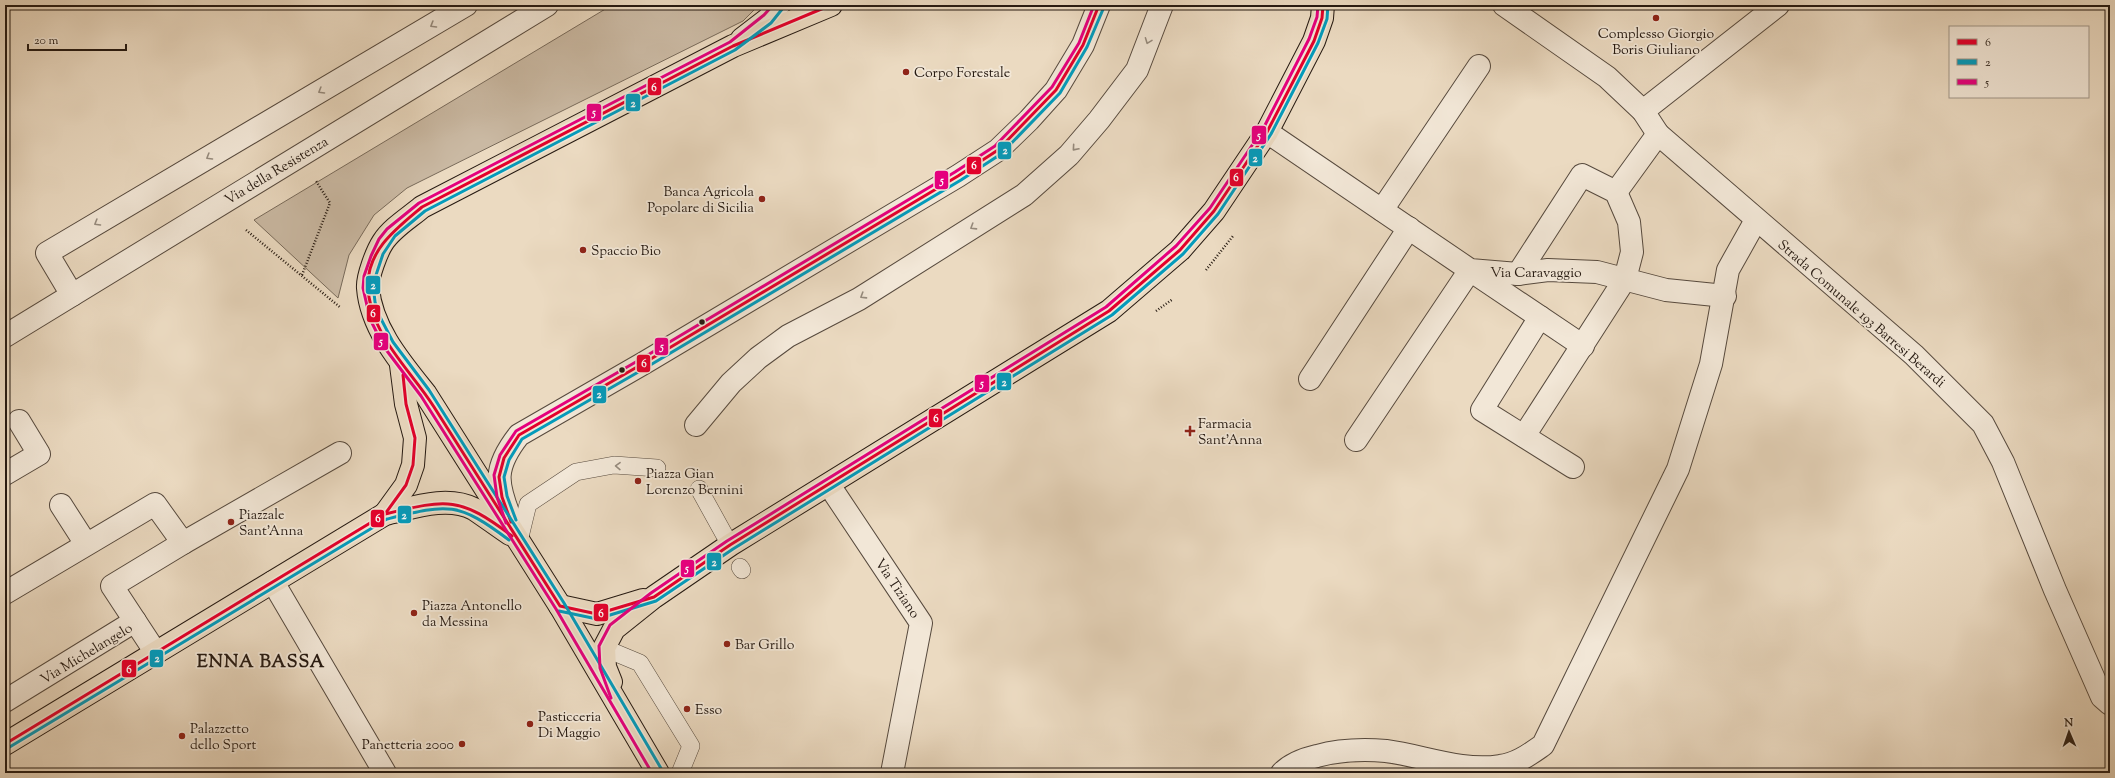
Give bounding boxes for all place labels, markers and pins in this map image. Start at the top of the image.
marker: Complesso Giorgio Boris Giuliano [1651,13,1661,23]
place label: Complesso Giorgio Boris Giuliano [1598,25,1714,61]
place label: Corpo Forestale [914,64,1010,84]
marker: Corpo Forestale [901,67,911,77]
place label: Banca Agricola Popolare di Sicilia [647,183,755,219]
marker: Banca Agricola Popolare di Sicilia [757,194,767,204]
place label: Spaccio Bio [591,242,661,262]
marker: Spaccio Bio [578,245,588,255]
unlabelled marker [697,317,707,327]
unlabelled marker [617,365,627,375]
place label: Farmacia Sant'Anna [1198,415,1263,451]
marker: Farmacia Sant'Anna [1185,426,1195,436]
place label: Piazza Gian Lorenzo Bernini [646,465,743,501]
marker: Piazza Gian Lorenzo Bernini [633,476,643,486]
place label: Piazzale Sant'Anna [239,506,304,542]
marker: Piazzale Sant'Anna [226,517,236,527]
place label: Piazza Antonello da Messina [422,597,522,633]
marker: Piazza Antonello da Messina [409,608,419,618]
place label: Bar Grillo [735,636,795,656]
marker: Bar Grillo [722,639,732,649]
place label: Esso [695,701,722,721]
marker: Esso [682,704,692,714]
place label: Pasticceria Di Maggio [538,708,602,744]
marker: Pasticceria Di Maggio [525,719,535,729]
place label: Palazzetto dello Sport [190,720,257,756]
marker: Palazzetto dello Sport [177,731,187,741]
place label: Panetteria 2000 [362,736,454,756]
marker: Panetteria 2000 [457,739,467,749]

